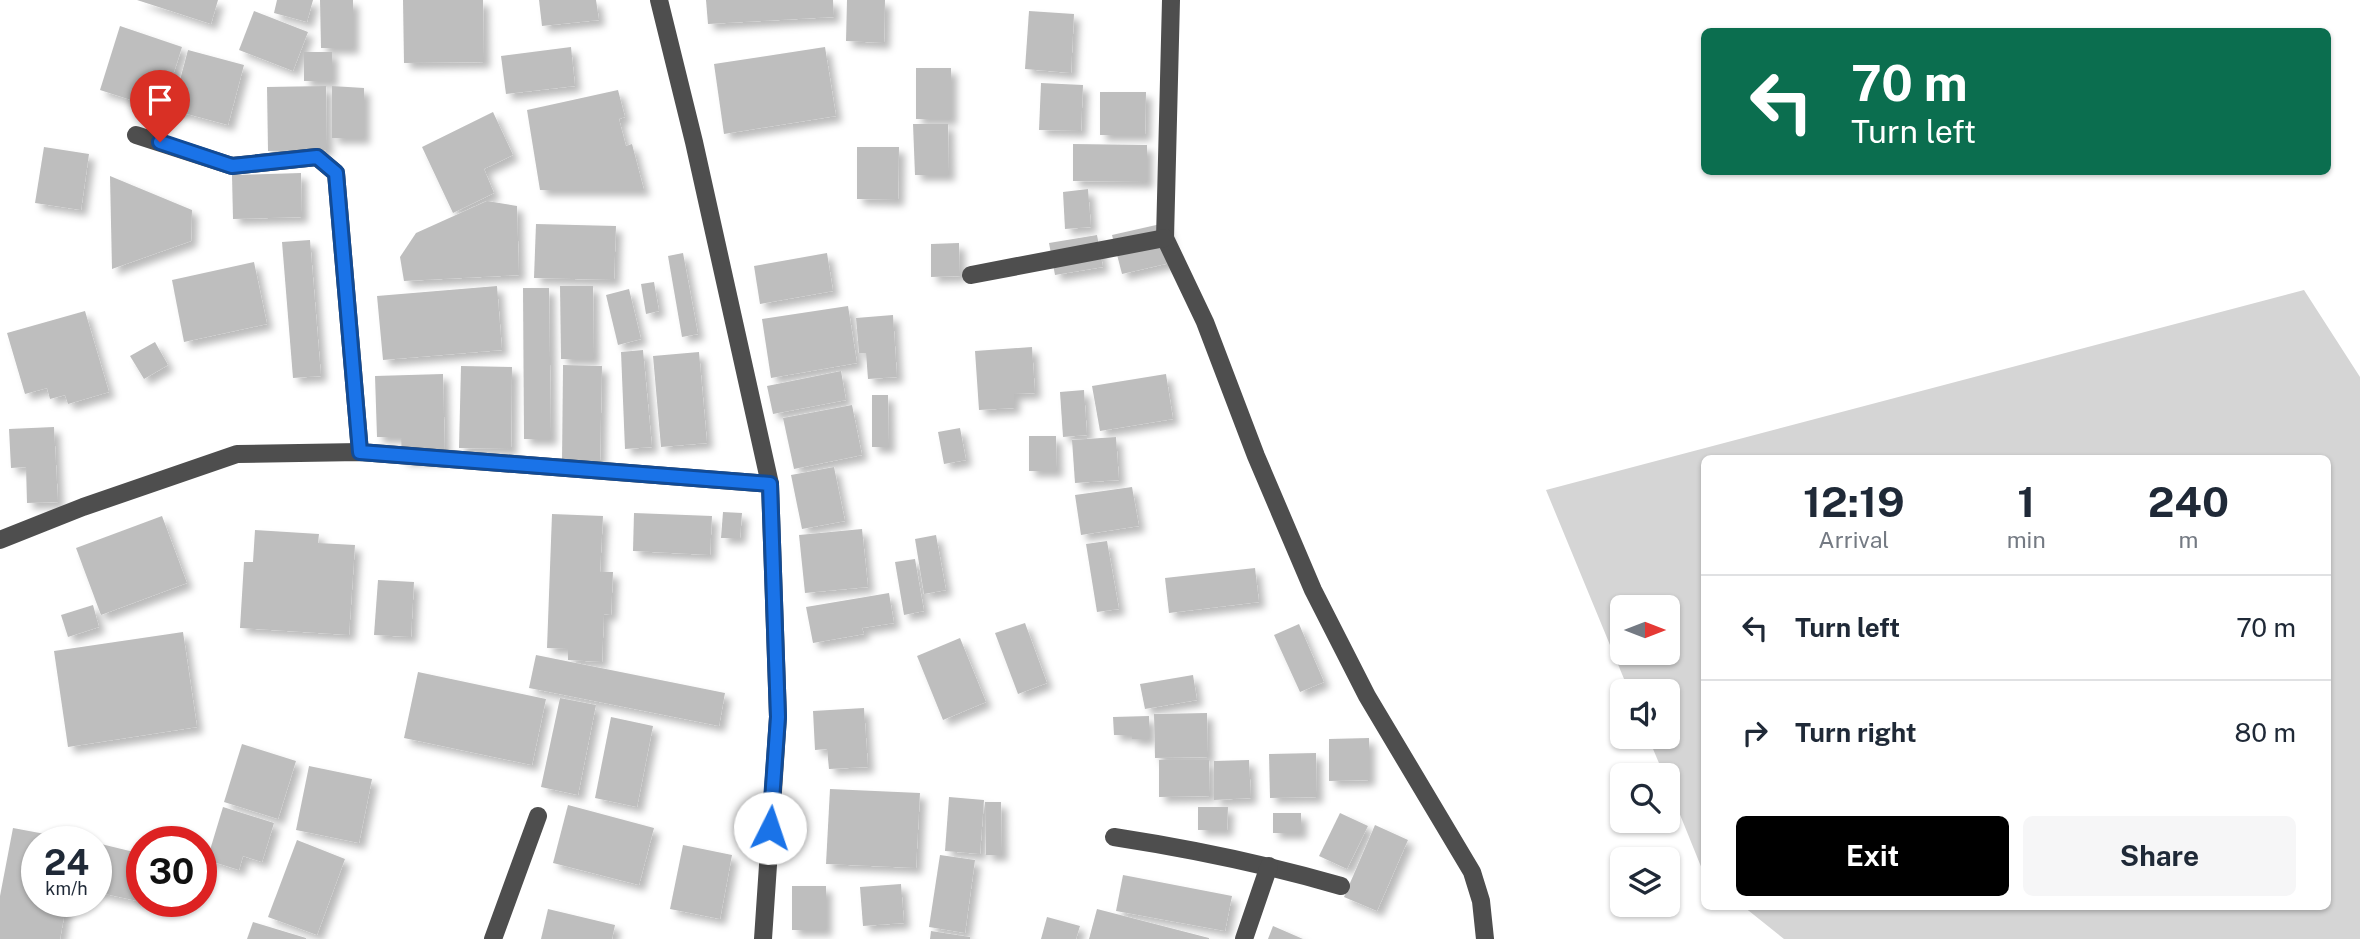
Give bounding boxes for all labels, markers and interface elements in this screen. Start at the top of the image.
text: 70 m [1851,54,1968,112]
icon: left [1736,56,1827,147]
pin [130,70,190,142]
icon: arrive [141,81,179,119]
text: Turn left [1851,113,1976,150]
text: 12:19 [1803,477,1905,526]
text: 1 [2017,477,2035,526]
text: 240 [2148,477,2229,526]
text: Arrival [1818,526,1889,553]
text: min [2007,526,2046,553]
text: m [2178,526,2198,553]
north arrow [1610,595,1680,665]
map controls [1610,595,1680,917]
icon: left [1736,609,1774,647]
text: Turn left [1795,612,1900,643]
text: 70 m [2236,612,2296,643]
button: sound [1610,679,1680,749]
icon: right [1736,714,1774,752]
text: Turn right [1795,717,1917,748]
text: 80 m [2235,717,2296,748]
button: search [1610,763,1680,833]
position arrow [733,791,807,865]
button: Exit [1736,816,2009,896]
button: Share [2023,816,2296,896]
speed limit sign: 30 [126,826,217,917]
text: 24 [44,842,89,883]
button: layers [1610,847,1680,917]
text: km/h [45,878,88,899]

